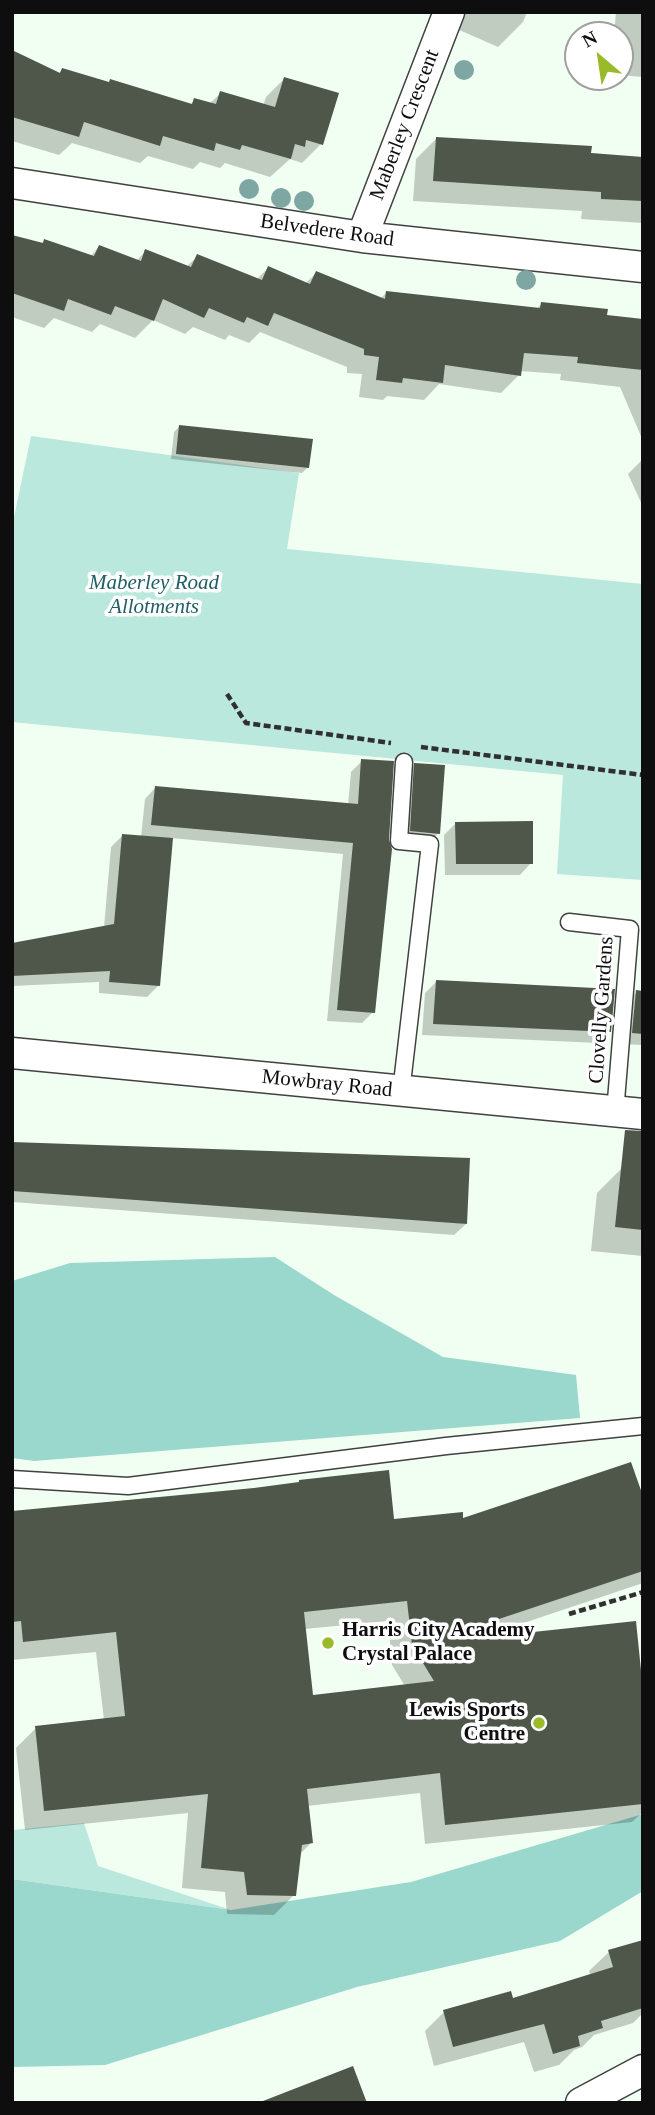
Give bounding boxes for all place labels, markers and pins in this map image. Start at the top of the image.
place label: Harris City Academy Crystal Palace [342,1618,534,1668]
marker: Harris City Academy Crystal Palace [320,1635,336,1651]
place label: Lewis Sports Centre [409,1698,525,1748]
marker: Lewis Sports Centre [531,1715,547,1731]

